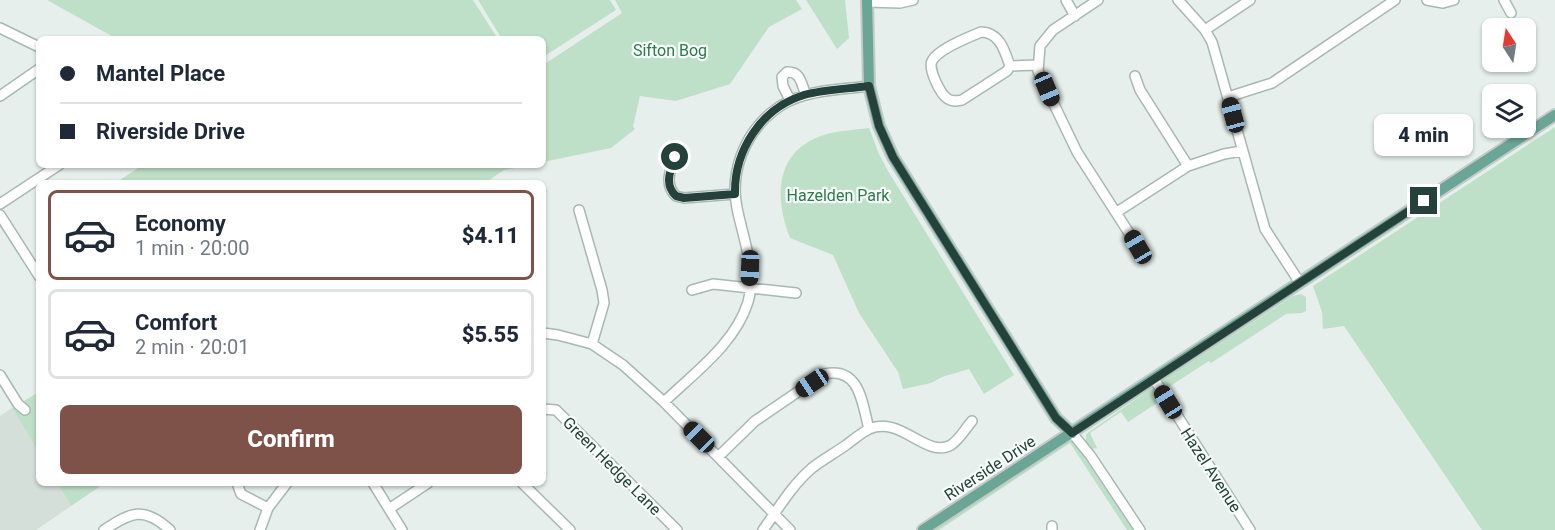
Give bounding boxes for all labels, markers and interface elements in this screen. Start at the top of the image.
north arrow [1482,18,1536,72]
map controls [1482,18,1536,138]
park label: Sifton Bog [633,41,707,60]
text: Mantel Place [96,61,225,86]
car [1032,69,1062,109]
button: layers [1482,84,1536,138]
car [1220,95,1246,135]
callout: 4 min [1374,114,1474,156]
text: Riverside Drive [96,119,245,144]
text: 4 min [1398,123,1449,147]
route start [661,143,688,170]
park label: Hazelden Park [787,186,890,205]
route end [1410,187,1437,214]
icon: car [63,208,117,262]
text: Economy [135,211,226,236]
text: $4.11 [462,223,519,248]
car [1121,227,1155,267]
text: 1 min · 20:00 [135,236,250,260]
car [740,250,760,286]
icon: car [63,307,117,361]
text: Comfort [135,310,217,335]
text: $5.55 [462,322,519,347]
text: 2 min · 20:01 [135,335,250,359]
car [792,365,832,401]
car [1151,382,1185,422]
button: Confirm [60,405,522,474]
street label: Green Hedge Lane [559,413,665,519]
car [680,418,718,456]
street label: Hazel Avenue [1177,424,1245,516]
street label: Riverside Drive [941,431,1039,505]

